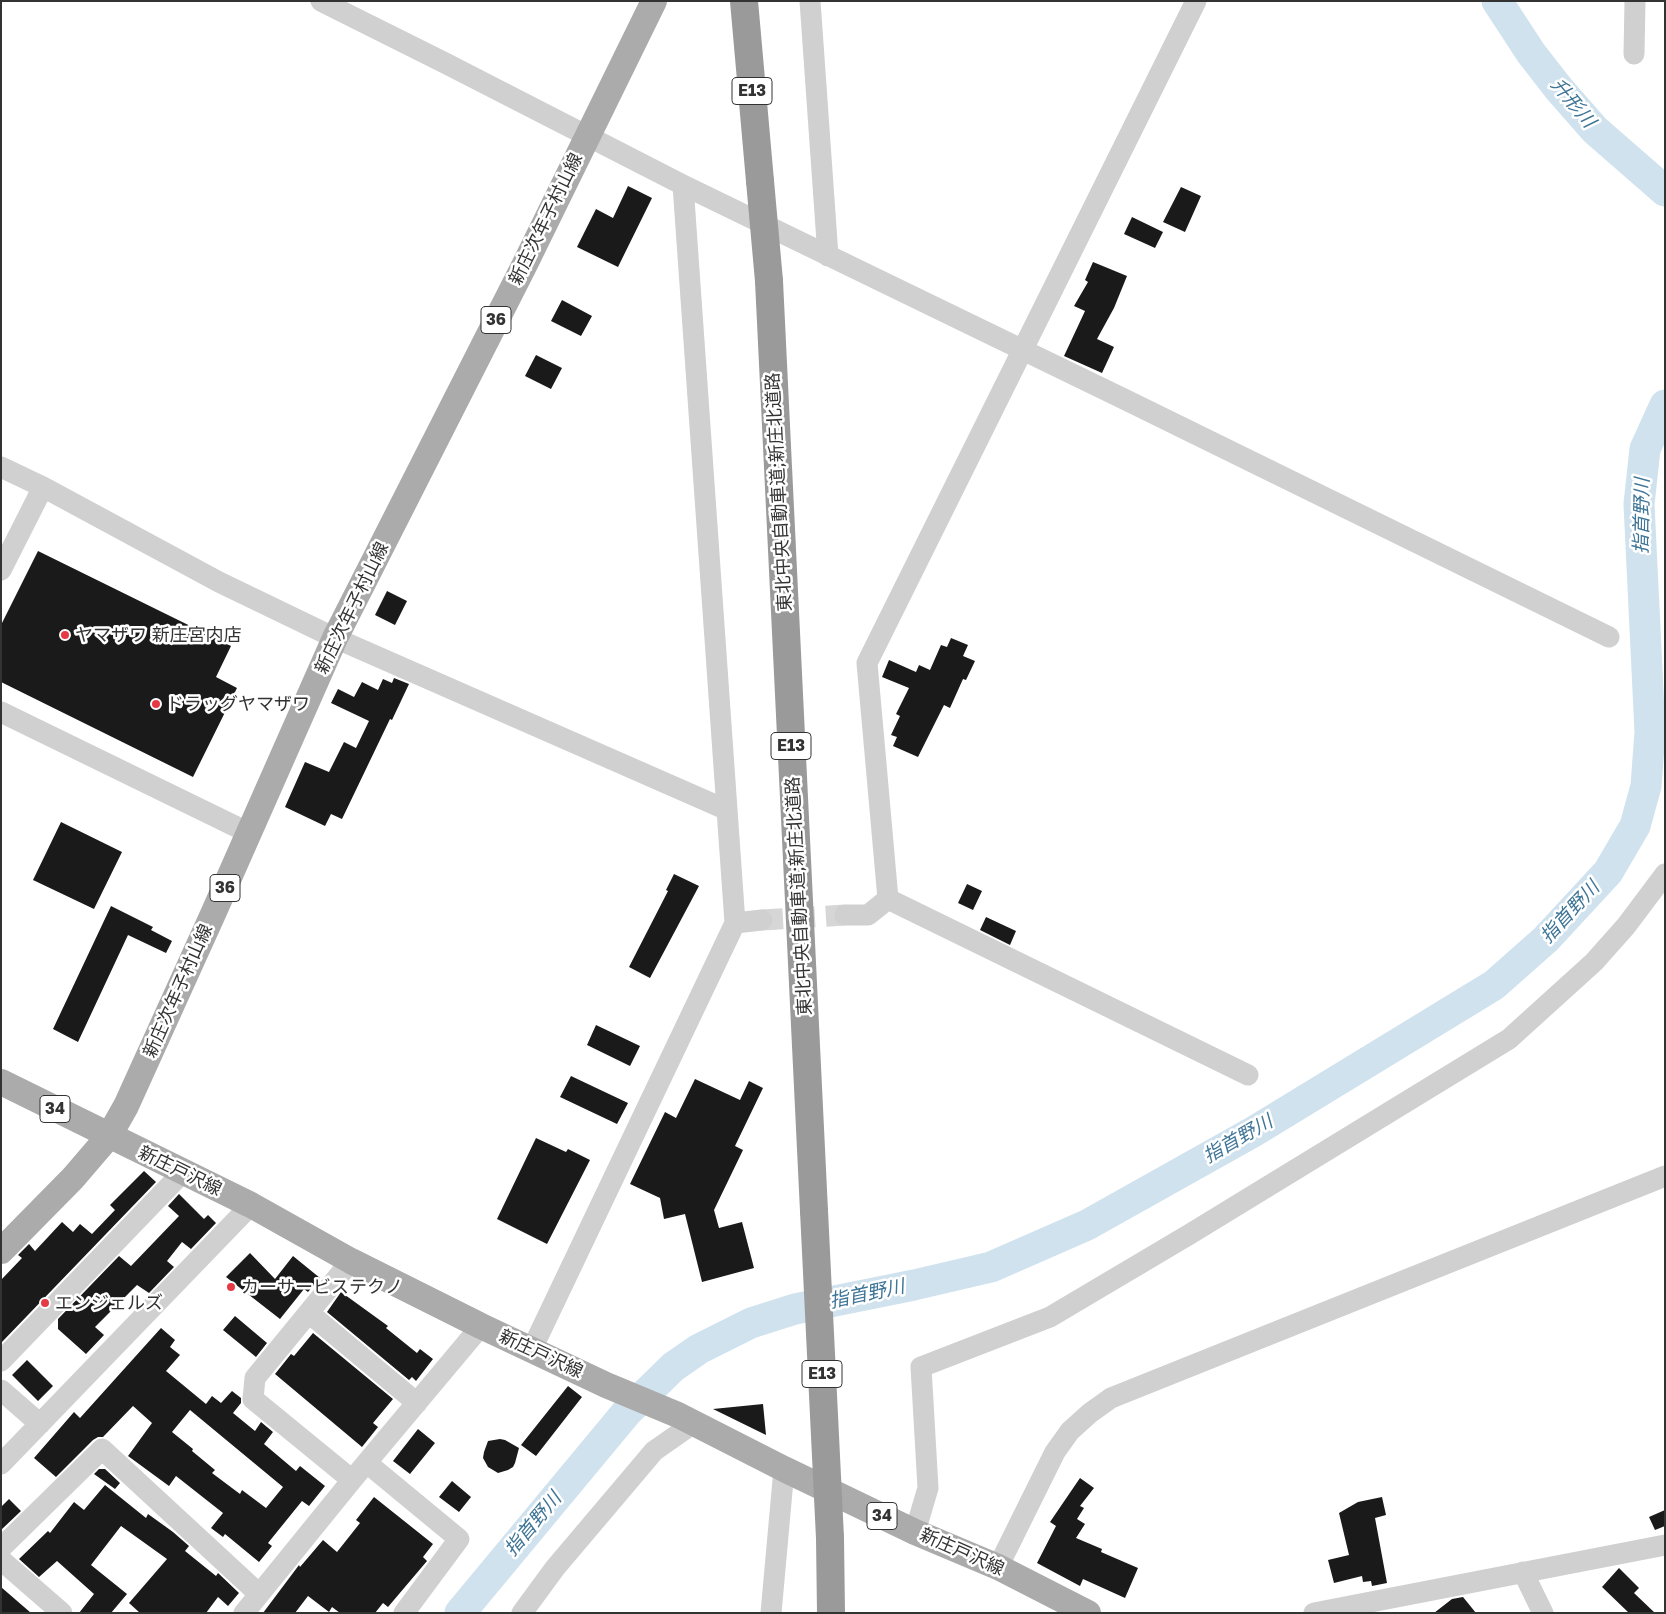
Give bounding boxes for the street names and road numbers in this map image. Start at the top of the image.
road number: E13 [732,78,772,104]
street label: 新庄次年子村山線 [505,150,587,288]
road number: 36 [481,306,511,334]
street label: 東北中央自動車道;新庄北道路 [762,372,796,612]
street label: 新庄次年子村山線 [311,539,393,677]
road number: E13 [771,732,811,759]
street label: 東北中央自動車道;新庄北道路 [782,776,816,1016]
road number: 36 [210,874,240,901]
street label: 新庄次年子村山線 [139,921,217,1061]
road number: 34 [40,1096,70,1122]
street label: 新庄戸沢線 [135,1142,225,1200]
street label: 新庄戸沢線 [496,1325,586,1383]
road number: E13 [802,1360,842,1388]
road number: 34 [867,1502,897,1530]
street label: 新庄戸沢線 [916,1524,1008,1580]

